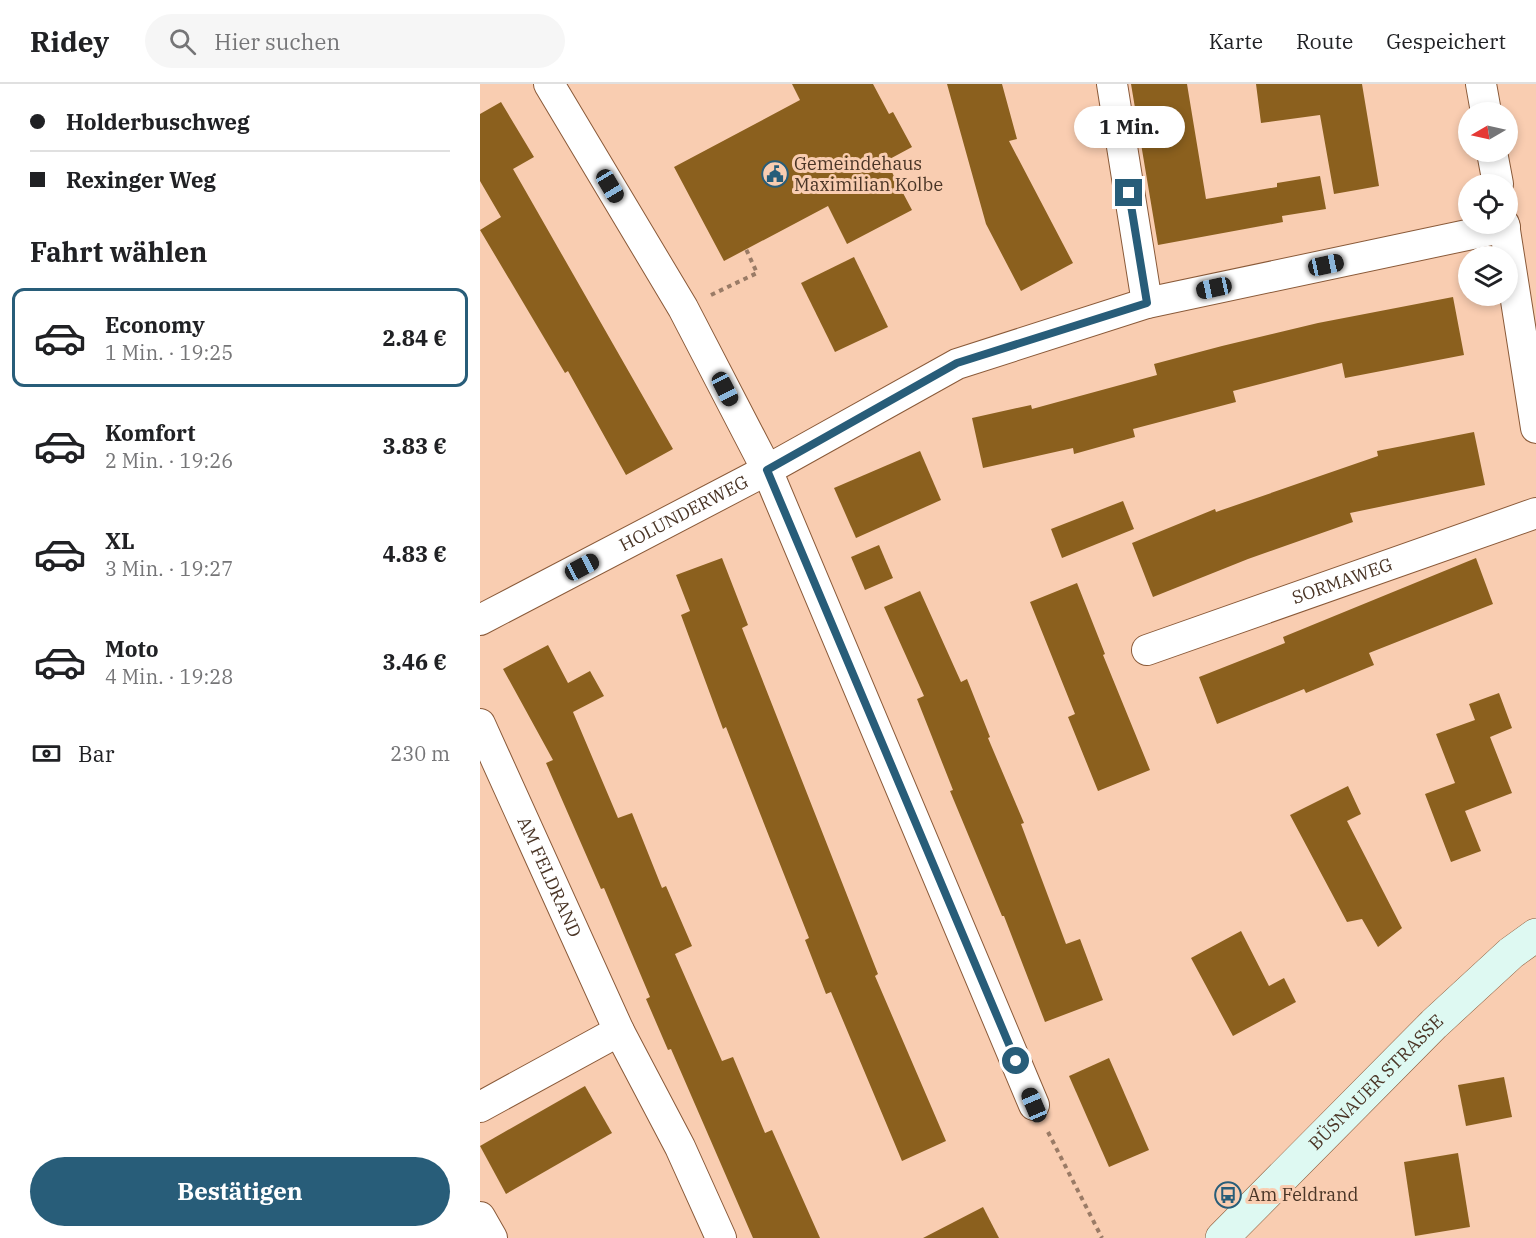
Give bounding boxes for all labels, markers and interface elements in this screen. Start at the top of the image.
search box [145,14,565,68]
text: Ridey [30,23,109,60]
icon: search [166,25,199,58]
text: Hier suchen [214,27,340,56]
text: Karte [1209,27,1263,55]
text: Route [1296,27,1353,55]
text: Gespeichert [1386,27,1506,55]
north arrow [1458,102,1518,162]
map controls [1458,102,1518,306]
callout: 1 Min. [1074,106,1184,148]
text: Holderbuschweg [66,107,250,136]
text: 1 Min. [1099,113,1160,140]
place label: Gemeindehaus Maximilian Kolbe [794,152,943,196]
public building icon: Gemeindehaus Maximilian Kolbe [760,159,790,189]
text: Rexinger Weg [66,165,216,194]
car [593,166,627,206]
button: locate [1458,174,1518,234]
route end [1115,179,1142,206]
text: Fahrt wählen [30,234,207,269]
button: layers [1458,246,1518,306]
car [1307,252,1345,278]
car [1195,275,1233,301]
text: Economy [105,310,205,339]
icon: car [33,311,87,365]
text: 2.84 € [382,323,447,352]
text: 1 Min. · 19:25 [105,339,233,366]
car [709,369,741,409]
text: Komfort [105,418,195,447]
icon: car [33,419,87,473]
text: 3.83 € [382,431,447,460]
text: 2 Min. · 19:26 [105,447,233,474]
street label: HOLUNDERWEG [615,470,752,556]
text: XL [105,526,135,555]
icon: car [33,527,87,581]
text: 4.83 € [382,539,447,568]
car [562,551,602,583]
street label: SORMAWEG [1289,552,1395,609]
text: 3 Min. · 19:27 [105,555,233,582]
text: Moto [105,634,159,663]
icon: car [33,635,87,689]
text: 3.46 € [382,647,447,676]
text: 4 Min. · 19:28 [105,663,233,690]
icon: cash [30,737,63,770]
text: Bar [78,739,115,768]
text: 230 m [390,740,450,767]
street label: AM FELDRAND [512,813,587,941]
street label: BÜSNAUER STRASSE [1304,1009,1448,1155]
route start [1002,1047,1029,1074]
car [1019,1085,1049,1125]
button: Bestätigen [30,1157,450,1226]
bus stop icon: Am Feldrand [1213,1180,1243,1210]
place label: Am Feldrand [1248,1183,1359,1206]

